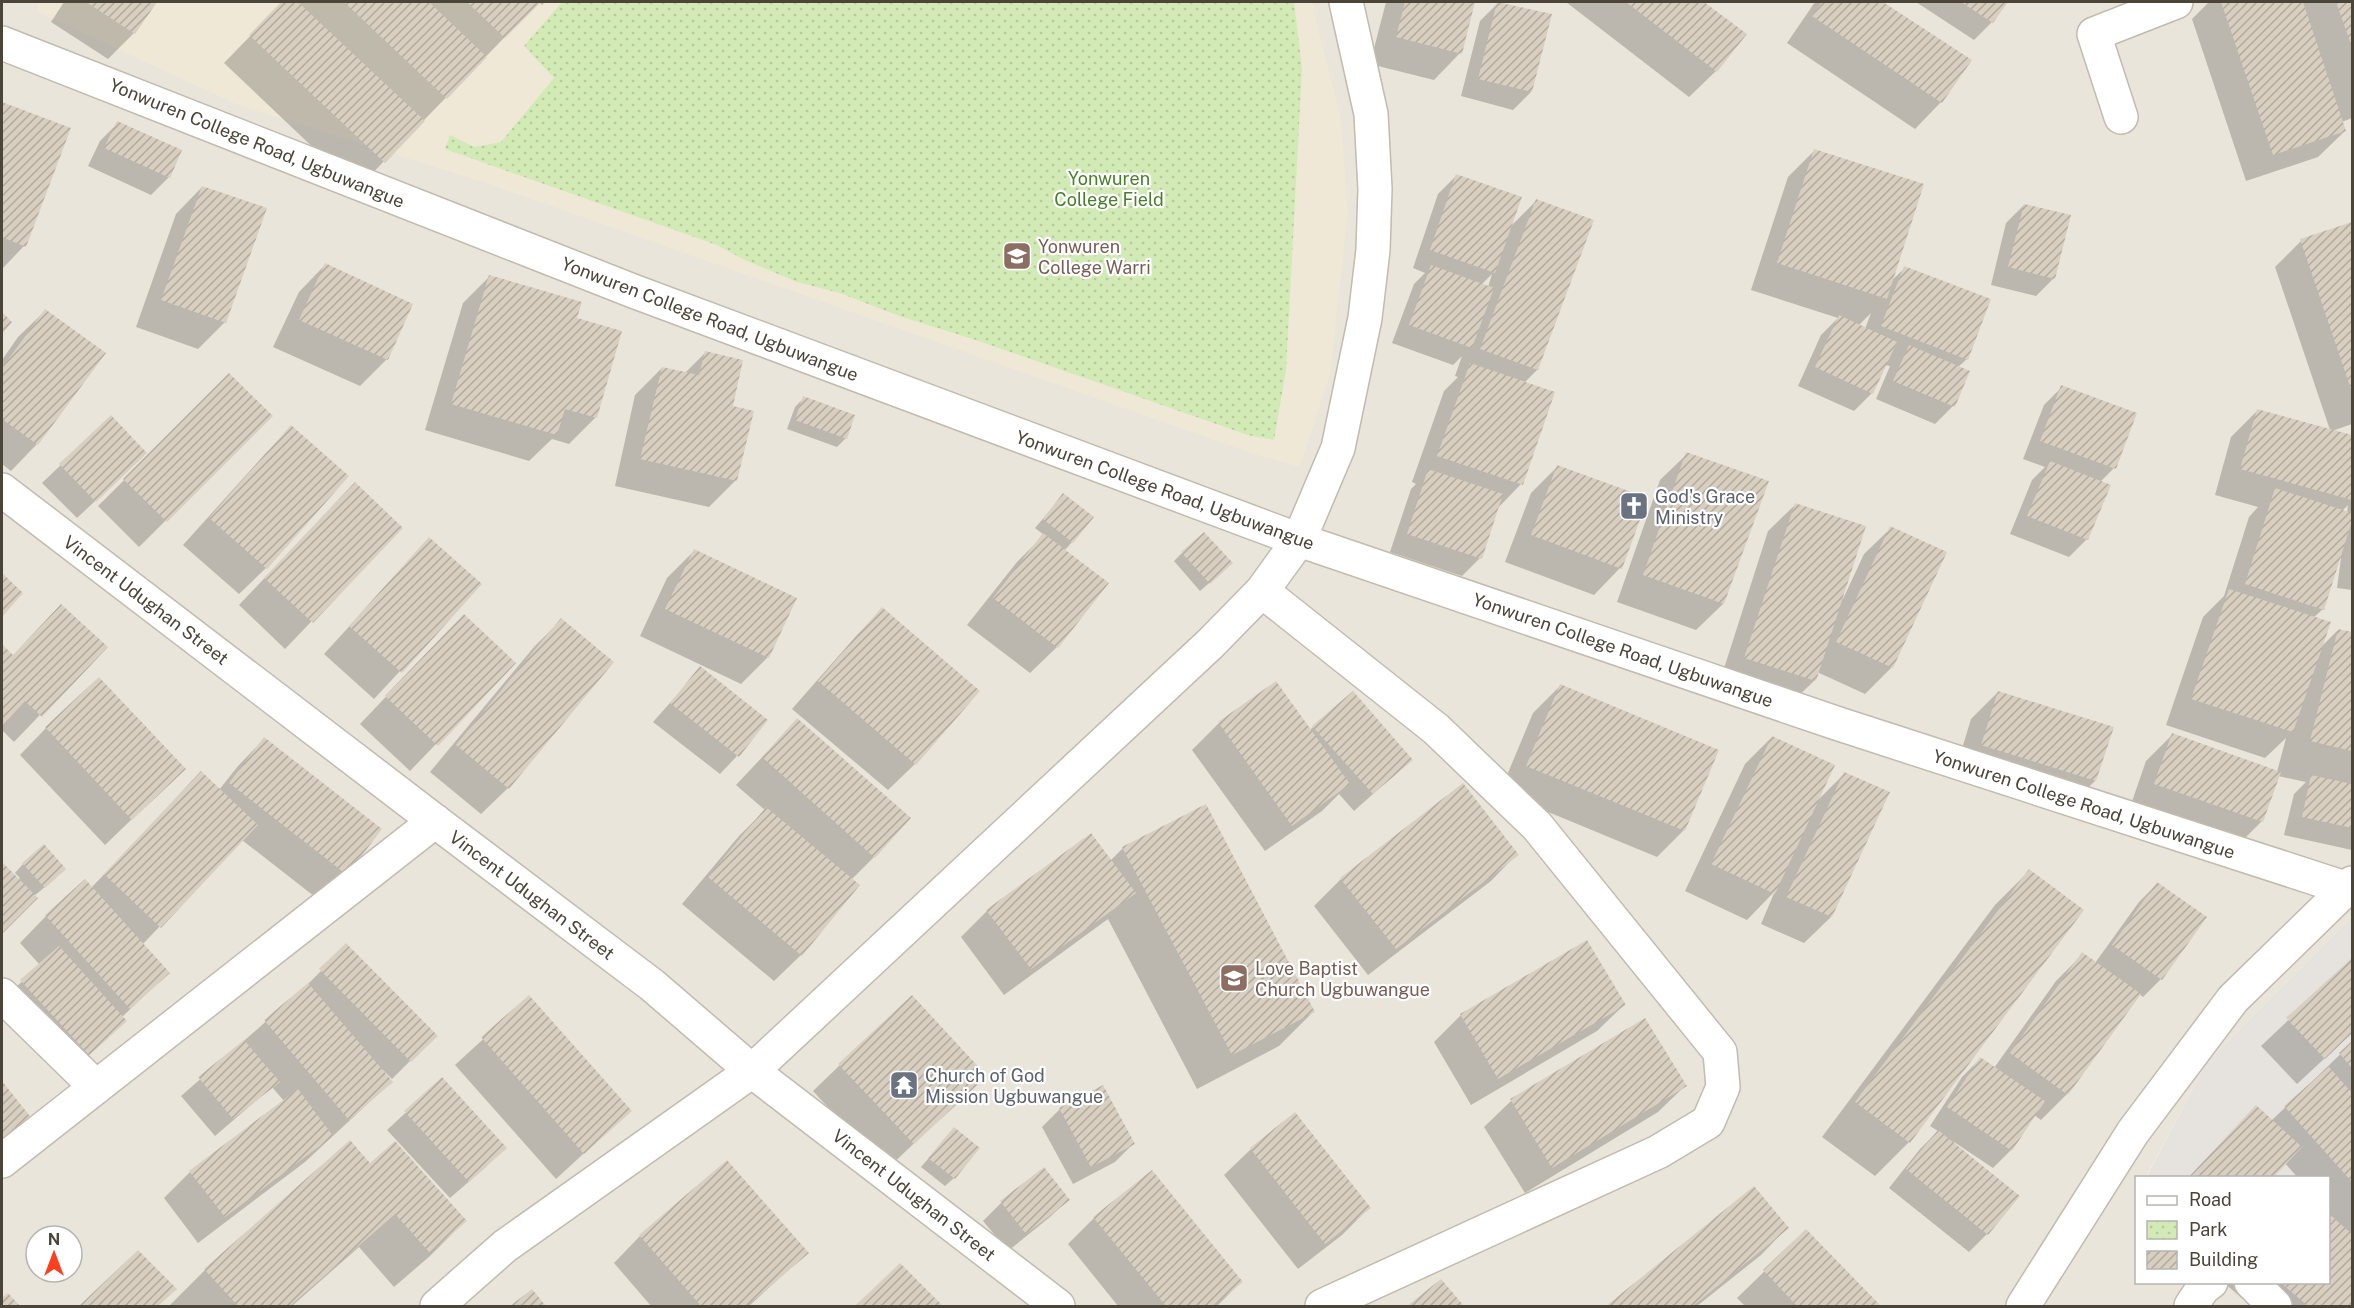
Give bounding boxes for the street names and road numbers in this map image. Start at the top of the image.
street label: Yonwuren College Road, Ugbuwangue [106,74,408,212]
street label: Yonwuren College Road, Ugbuwangue [559,253,861,385]
street label: Yonwuren College Road, Ugbuwangue [1013,426,1317,554]
street label: Vincent Udughan Street [59,531,233,669]
street label: Yonwuren College Road, Ugbuwangue [1470,589,1776,711]
street label: Yonwuren College Road, Ugbuwangue [1930,745,2238,863]
street label: Vincent Udughan Street [445,826,619,964]
street label: Vincent Udughan Street [828,1125,1000,1265]

